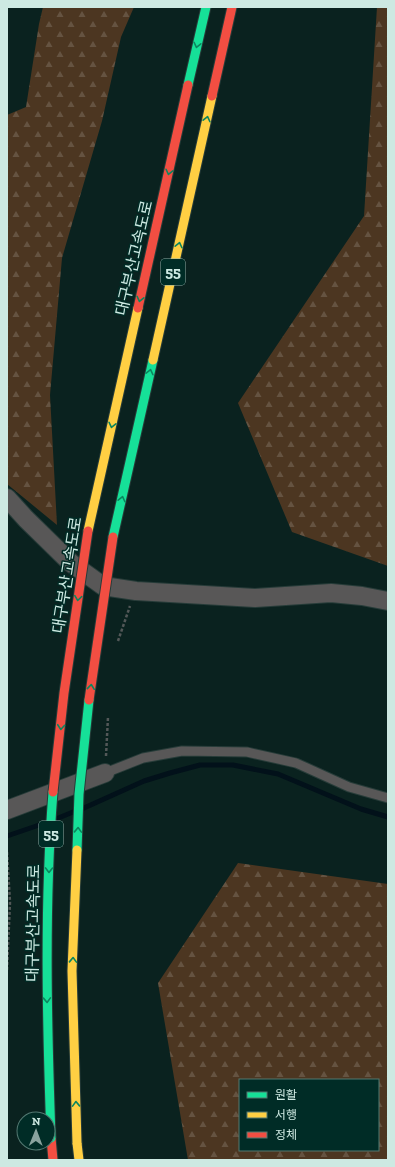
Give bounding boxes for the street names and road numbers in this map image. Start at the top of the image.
street label: 대구부산고속도로 [111,198,157,318]
road number: 55 [161,259,185,285]
street label: 대구부산고속도로 [48,515,86,635]
road number: 55 [39,821,63,847]
street label: 대구부산고속도로 [22,864,44,982]

